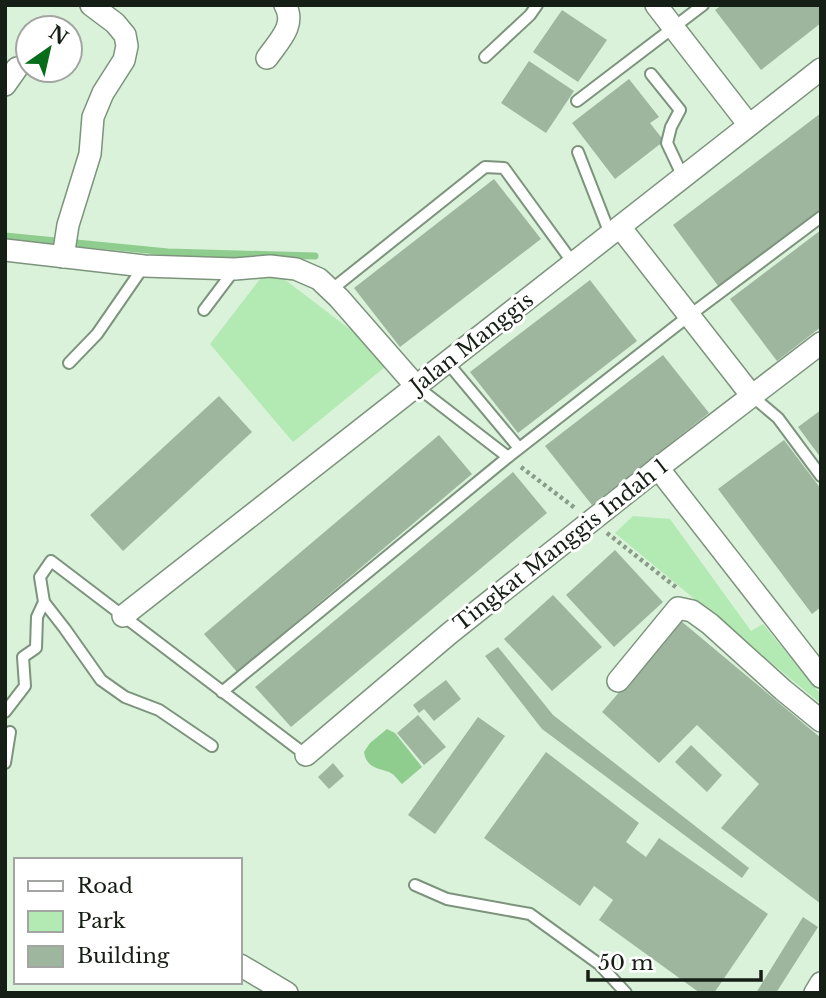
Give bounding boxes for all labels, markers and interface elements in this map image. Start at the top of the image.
north arrow [14,14,84,84]
text: N [44,21,72,50]
street label: Jalan Manggis [403,287,539,401]
street label: Tingkat Manggis Indah 1 [449,453,673,637]
legend [14,858,242,984]
text: Road [77,873,133,899]
text: Park [77,908,126,934]
scale bar [588,939,761,983]
text: Building [77,943,170,969]
text: 50 m [598,950,654,976]

